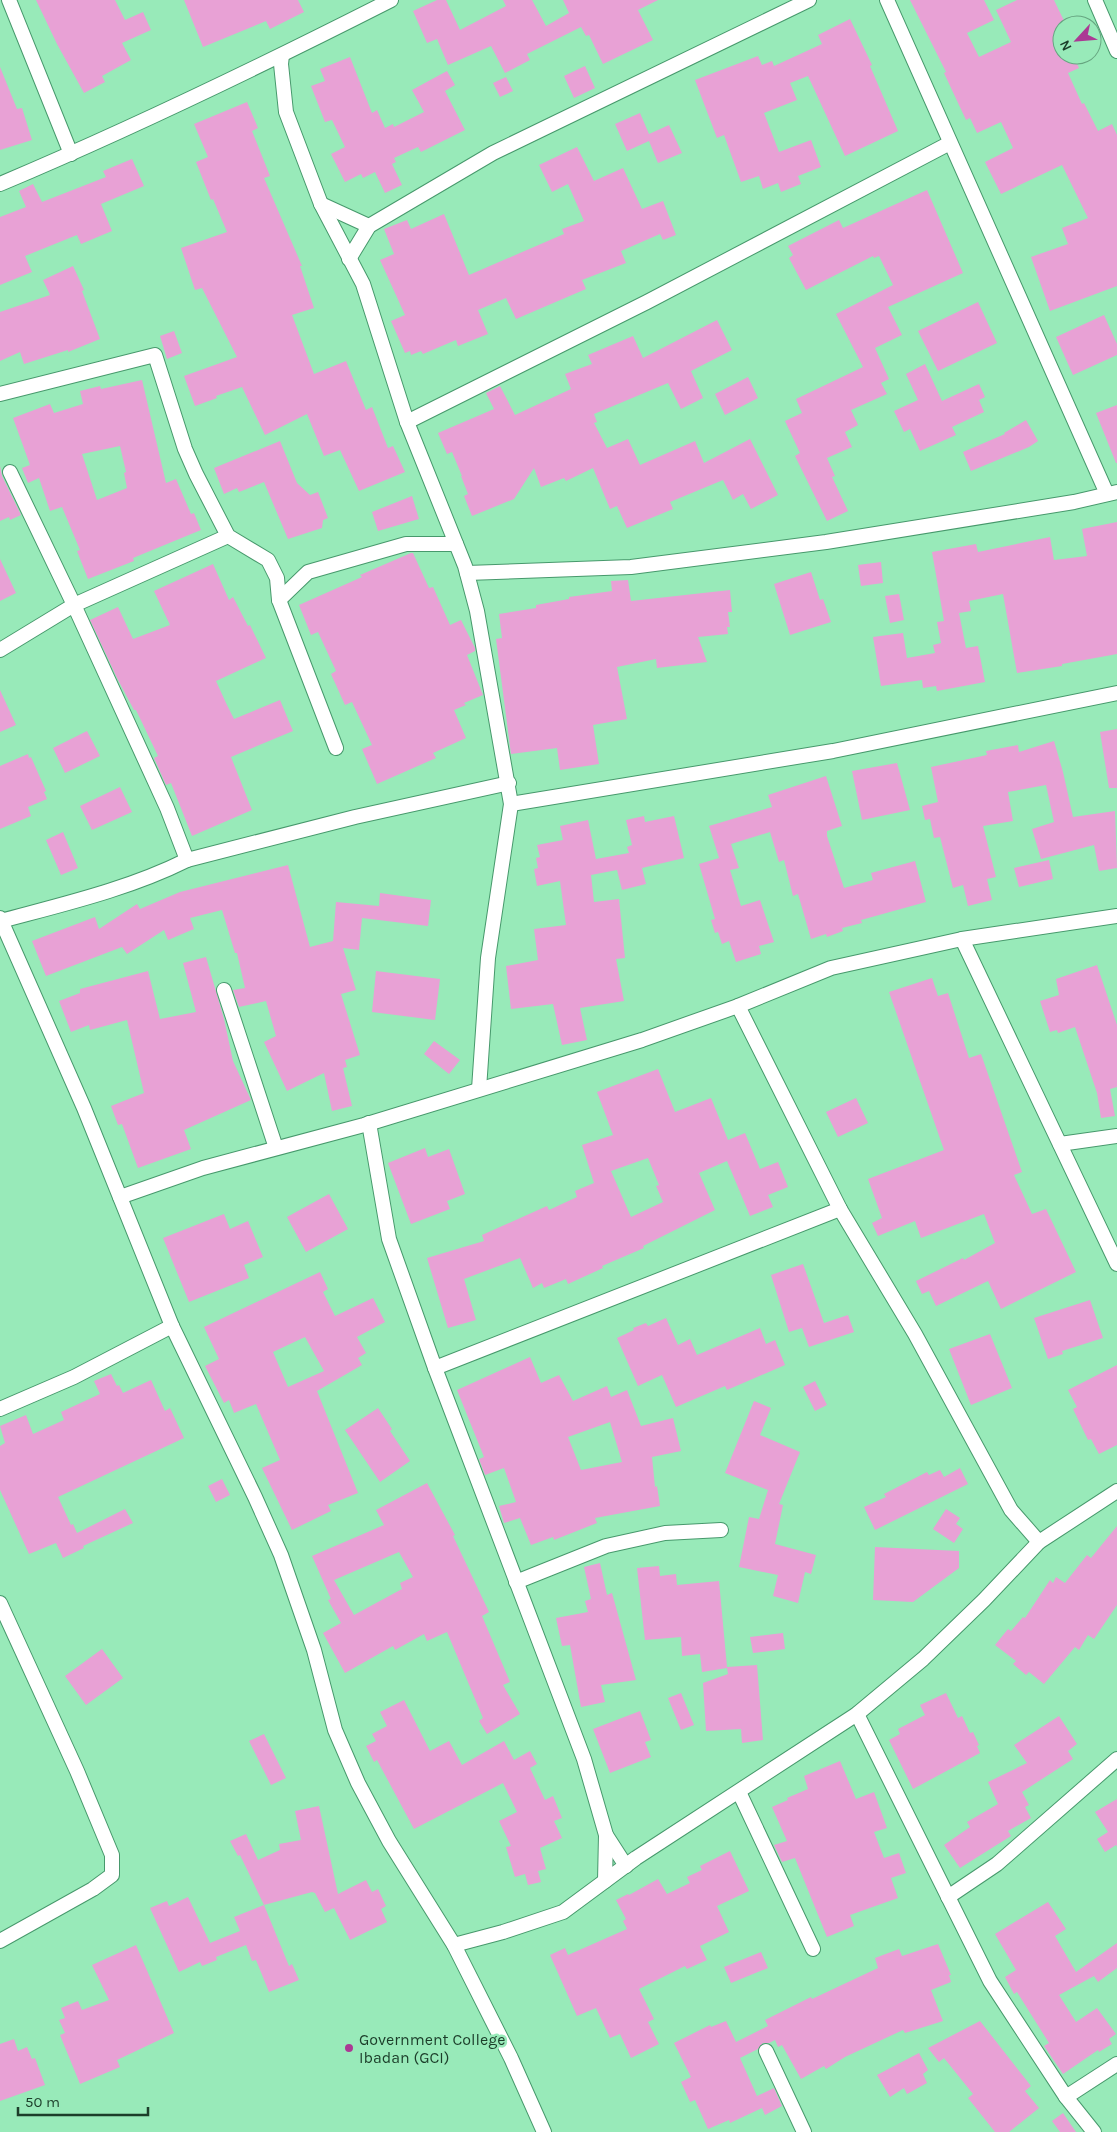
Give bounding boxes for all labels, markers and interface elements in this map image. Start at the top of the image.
north arrow [1052,15,1102,65]
text: N [1056,37,1076,54]
place label: Government College Ibadan (GCI) [359,2030,505,2067]
marker: Government College Ibadan (GCI) [343,2042,355,2054]
scale bar [18,2084,148,2116]
text: 50 m [25,2093,60,2111]

